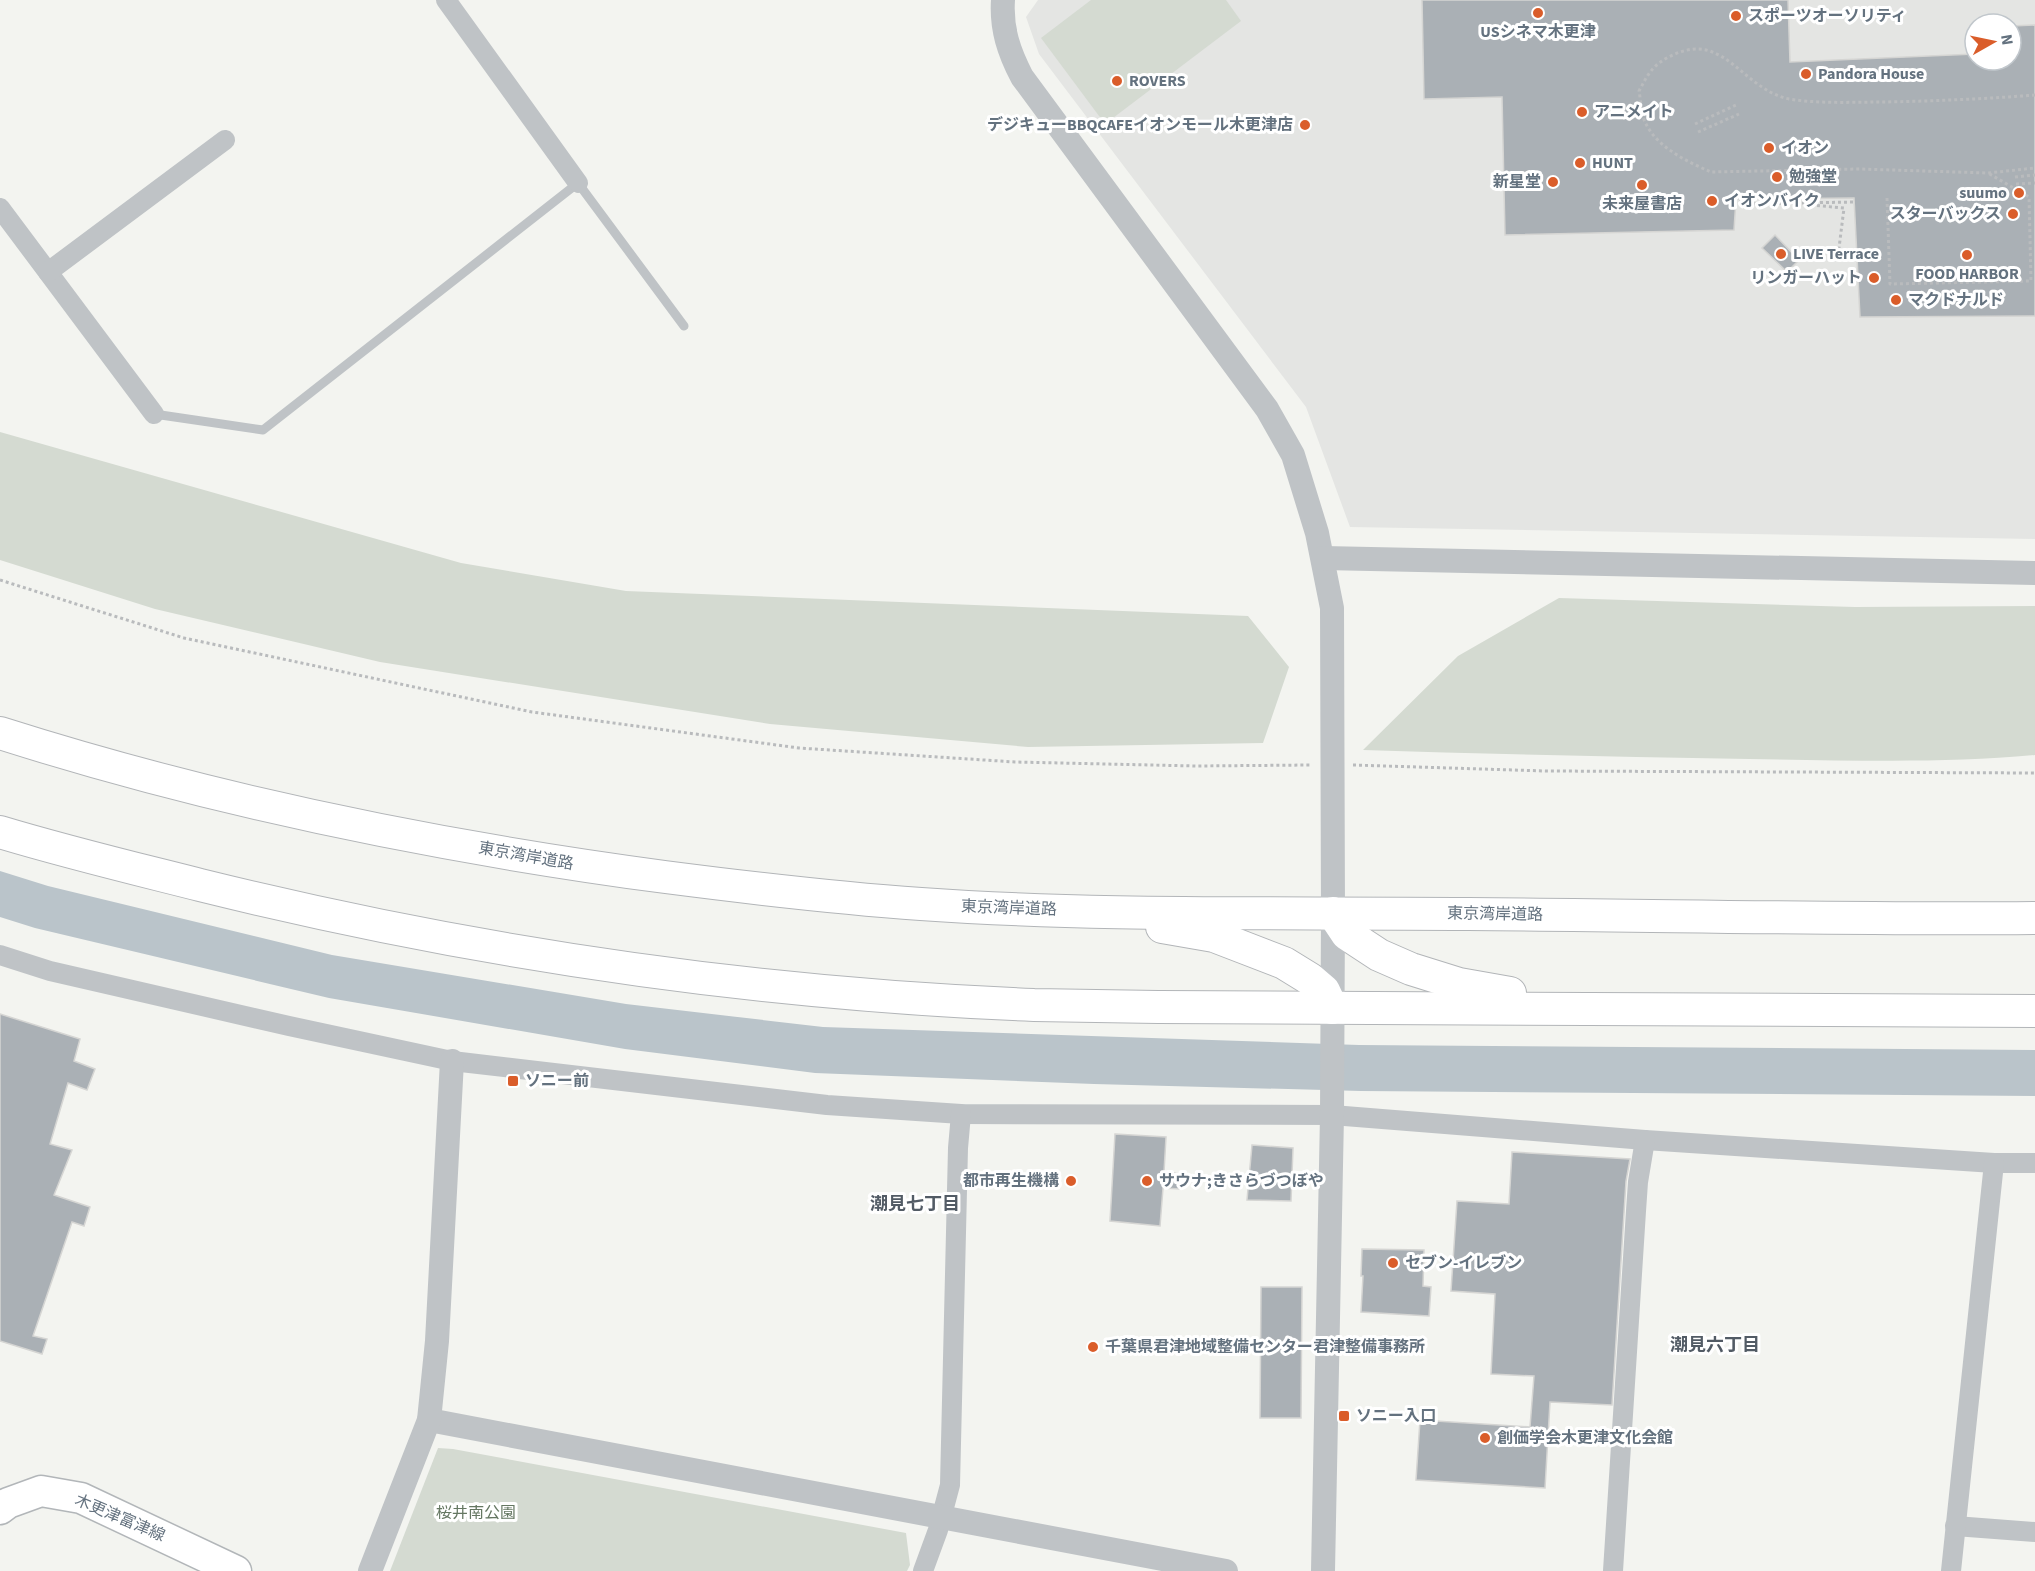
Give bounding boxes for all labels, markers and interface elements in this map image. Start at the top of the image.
place label: スポーツオーソリティ [1748,5,1907,27]
marker: USシネマ木更津 [1531,6,1545,20]
marker: スポーツオーソリティ [1729,9,1743,23]
north arrow [1963,12,2023,72]
place label: USシネマ木更津 [1480,21,1596,43]
text: N [1995,33,2019,47]
place label: Pandora House [1818,63,1924,85]
marker: Pandora House [1799,67,1813,81]
place label: ROVERS [1129,70,1186,92]
marker: ROVERS [1110,74,1124,88]
place label: アニメイト [1594,101,1674,123]
marker: アニメイト [1575,105,1589,119]
place label: デジキューBBQCAFEイオンモール木更津店 [987,114,1293,136]
marker: デジキューBBQCAFEイオンモール木更津店 [1298,118,1312,132]
place label: イオン [1781,137,1829,159]
marker: イオン [1762,141,1776,155]
place label: HUNT [1592,152,1633,174]
marker: HUNT [1573,156,1587,170]
place label: 勉強堂 [1789,166,1837,188]
marker: 勉強堂 [1770,170,1784,184]
place label: 新星堂 [1493,171,1541,193]
marker: 新星堂 [1546,175,1560,189]
marker: 未来屋書店 [1635,178,1649,192]
place label: suumo [1959,182,2007,204]
marker: suumo [2012,186,2026,200]
place label: イオンバイク [1724,190,1820,212]
place label: 未来屋書店 [1602,193,1682,215]
marker: イオンバイク [1705,194,1719,208]
place label: スターバックス [1890,203,2001,225]
marker: スターバックス [2006,207,2020,221]
place label: LIVE Terrace [1793,243,1879,265]
marker: LIVE Terrace [1774,247,1788,261]
marker: FOOD HARBOR [1960,248,1974,262]
place label: FOOD HARBOR [1915,263,2019,285]
place label: リンガーハット [1750,267,1862,289]
marker: リンガーハット [1867,271,1881,285]
place label: マクドナルド [1908,289,2004,311]
marker: マクドナルド [1889,293,1903,307]
street label: 東京湾岸道路 [477,837,575,875]
street label: 東京湾岸道路 [961,895,1057,921]
street label: 東京湾岸道路 [1447,902,1543,926]
place label: ソニー前 [525,1070,589,1092]
marker: ソニー前 [506,1074,520,1088]
place label: 都市再生機構 [963,1170,1059,1192]
place label: サウナ;きさらづつぼや [1159,1170,1324,1192]
marker: 都市再生機構 [1064,1174,1078,1188]
marker: サウナ;きさらづつぼや [1140,1174,1154,1188]
district label: 潮見七丁目 [870,1192,960,1217]
place label: セブン-イレブン [1405,1252,1522,1274]
marker: セブン-イレブン [1386,1256,1400,1270]
district label: 潮見六丁目 [1670,1333,1760,1358]
place label: 千葉県君津地域整備センター君津整備事務所 [1105,1336,1425,1358]
marker: 千葉県君津地域整備センター君津整備事務所 [1086,1340,1100,1354]
place label: ソニー入口 [1356,1405,1436,1427]
marker: ソニー入口 [1337,1409,1351,1423]
place label: 創価学会木更津文化会館 [1497,1427,1673,1449]
marker: 創価学会木更津文化会館 [1478,1431,1492,1445]
street label: 木更津富津線 [72,1489,168,1547]
park label: 桜井南公園 [436,1502,516,1524]

